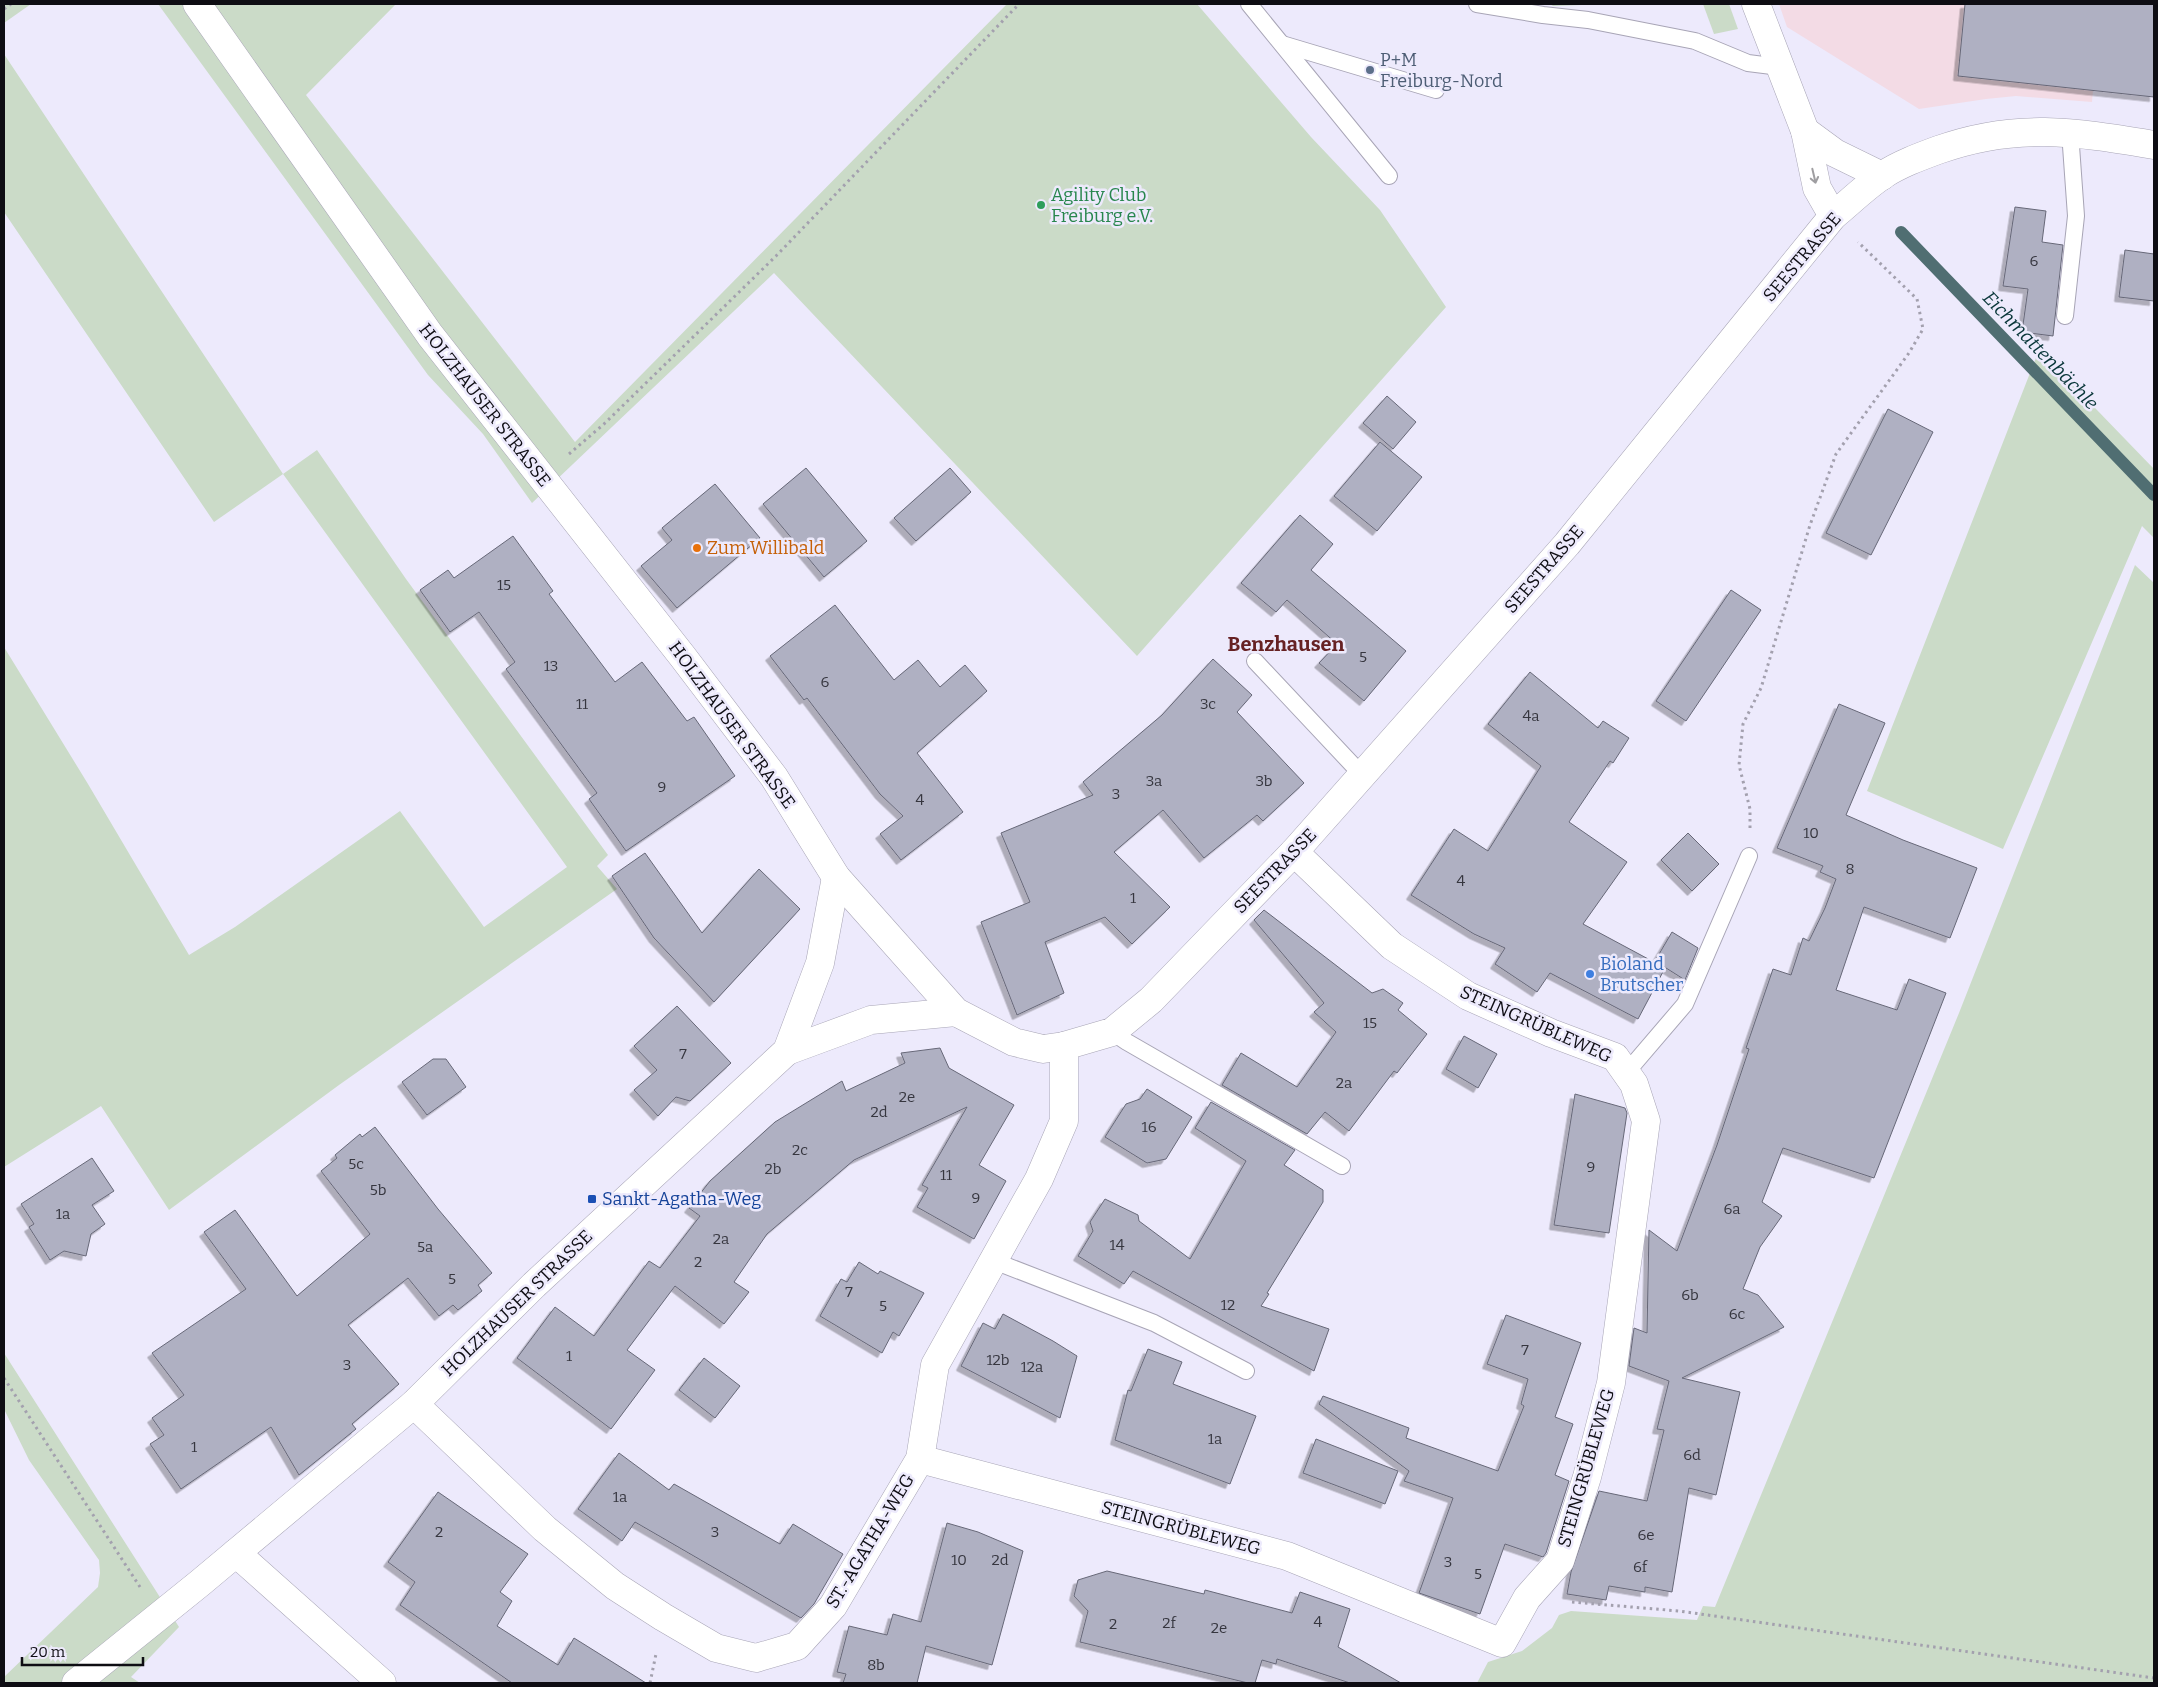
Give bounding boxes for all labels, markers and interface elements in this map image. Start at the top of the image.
place label: P+M Freiburg-Nord [1380,49,1503,92]
marker: P+M Freiburg-Nord [1364,64,1376,76]
one-way arrow [1810,167,1819,183]
place label: Agility Club Freiburg e.V. [1051,184,1153,227]
marker: Agility Club Freiburg e.V. [1035,199,1047,211]
street label: SEESTRASSE [1758,208,1846,306]
house number: 6 [2030,252,2039,270]
water label: Eichmattenbächle [1978,286,2103,415]
street label: HOLZHAUSER STRASSE [414,319,556,491]
street label: SEESTRASSE [1500,520,1588,618]
place label: Zum Willibald [707,537,825,559]
marker: Zum Willibald [691,542,703,554]
house number: 15 [497,576,511,594]
district label: Benzhausen [1228,632,1345,656]
street label: HOLZHAUSER STRASSE [664,637,800,813]
house number: 5 [1359,648,1367,666]
house number: 13 [544,657,558,675]
house number: 6 [821,673,830,691]
house number: 11 [576,695,588,713]
house number: 3c [1200,695,1216,713]
house number: 4a [1523,707,1539,725]
house number: 3a [1146,772,1162,790]
house number: 3b [1255,772,1273,790]
house number: 9 [658,778,666,796]
house number: 3 [1112,785,1120,803]
house number: 4 [916,791,925,809]
street label: SEESTRASSE [1229,824,1321,918]
house number: 10 [1803,824,1819,842]
house number: 8 [1845,860,1855,878]
house number: 4 [1457,872,1466,890]
house number: 1 [1130,889,1136,907]
place label: Bioland Brutscher [1600,953,1683,996]
marker: Bioland Brutscher [1584,968,1596,980]
street label: STEINGRÜBLEWEG [1457,981,1615,1067]
house number: 15 [1363,1014,1377,1032]
house number: 7 [679,1045,687,1063]
house number: 2a [1336,1074,1352,1092]
house number: 2e [899,1088,915,1106]
house number: 2d [870,1103,888,1121]
house number: 16 [1142,1118,1157,1136]
house number: 2c [792,1141,808,1159]
house number: 5c [348,1155,364,1173]
house number: 9 [1587,1158,1595,1176]
house number: 2b [765,1160,781,1178]
house number: 11 [940,1166,952,1184]
house number: 5b [370,1181,386,1199]
place label: Sankt-Agatha-Weg [602,1188,761,1210]
house number: 9 [972,1189,980,1207]
marker: Sankt-Agatha-Weg [586,1193,598,1205]
house number: 6a [1723,1200,1741,1218]
house number: 1a [56,1205,70,1223]
street label: HOLZHAUSER STRASSE [437,1225,597,1381]
house number: 2a [713,1230,729,1248]
house number: 14 [1110,1236,1125,1254]
house number: 5a [417,1238,433,1256]
house number: 2 [694,1253,702,1271]
house number: 5 [448,1270,456,1288]
house number: 7 [845,1283,853,1301]
house number: 6b [1681,1286,1699,1304]
house number: 12 [1221,1296,1235,1314]
house number: 5 [879,1297,887,1315]
house number: 6c [1729,1305,1746,1323]
house number: 7 [1521,1341,1529,1359]
house number: 1 [566,1347,572,1365]
house number: 12b [987,1351,1009,1369]
house number: 3 [343,1356,351,1374]
house number: 12a [1021,1358,1043,1376]
street label: STEINGRÜBLEWEG [1553,1386,1619,1550]
house number: 1a [1208,1430,1222,1448]
house number: 1 [191,1438,197,1456]
house number: 6d [1683,1446,1701,1464]
street label: ST.-AGATHA-WEG [821,1470,919,1612]
house number: 1a [613,1488,627,1506]
street label: STEINGRÜBLEWEG [1099,1496,1263,1560]
house number: 2 [435,1523,443,1541]
house number: 3 [711,1523,719,1541]
house number: 6e [1637,1526,1655,1544]
house number: 10 [951,1551,967,1569]
house number: 2d [991,1551,1009,1569]
house number: 3 [1444,1553,1452,1571]
house number: 6f [1633,1558,1649,1576]
house number: 5 [1474,1565,1482,1583]
house number: 4 [1314,1613,1323,1631]
house number: 2f [1162,1614,1177,1632]
house number: 2 [1109,1615,1117,1633]
house number: 2e [1211,1619,1227,1637]
scale bar [22,1634,144,1666]
text: 20 m [30,1643,66,1661]
house number: 8b [867,1656,885,1674]

